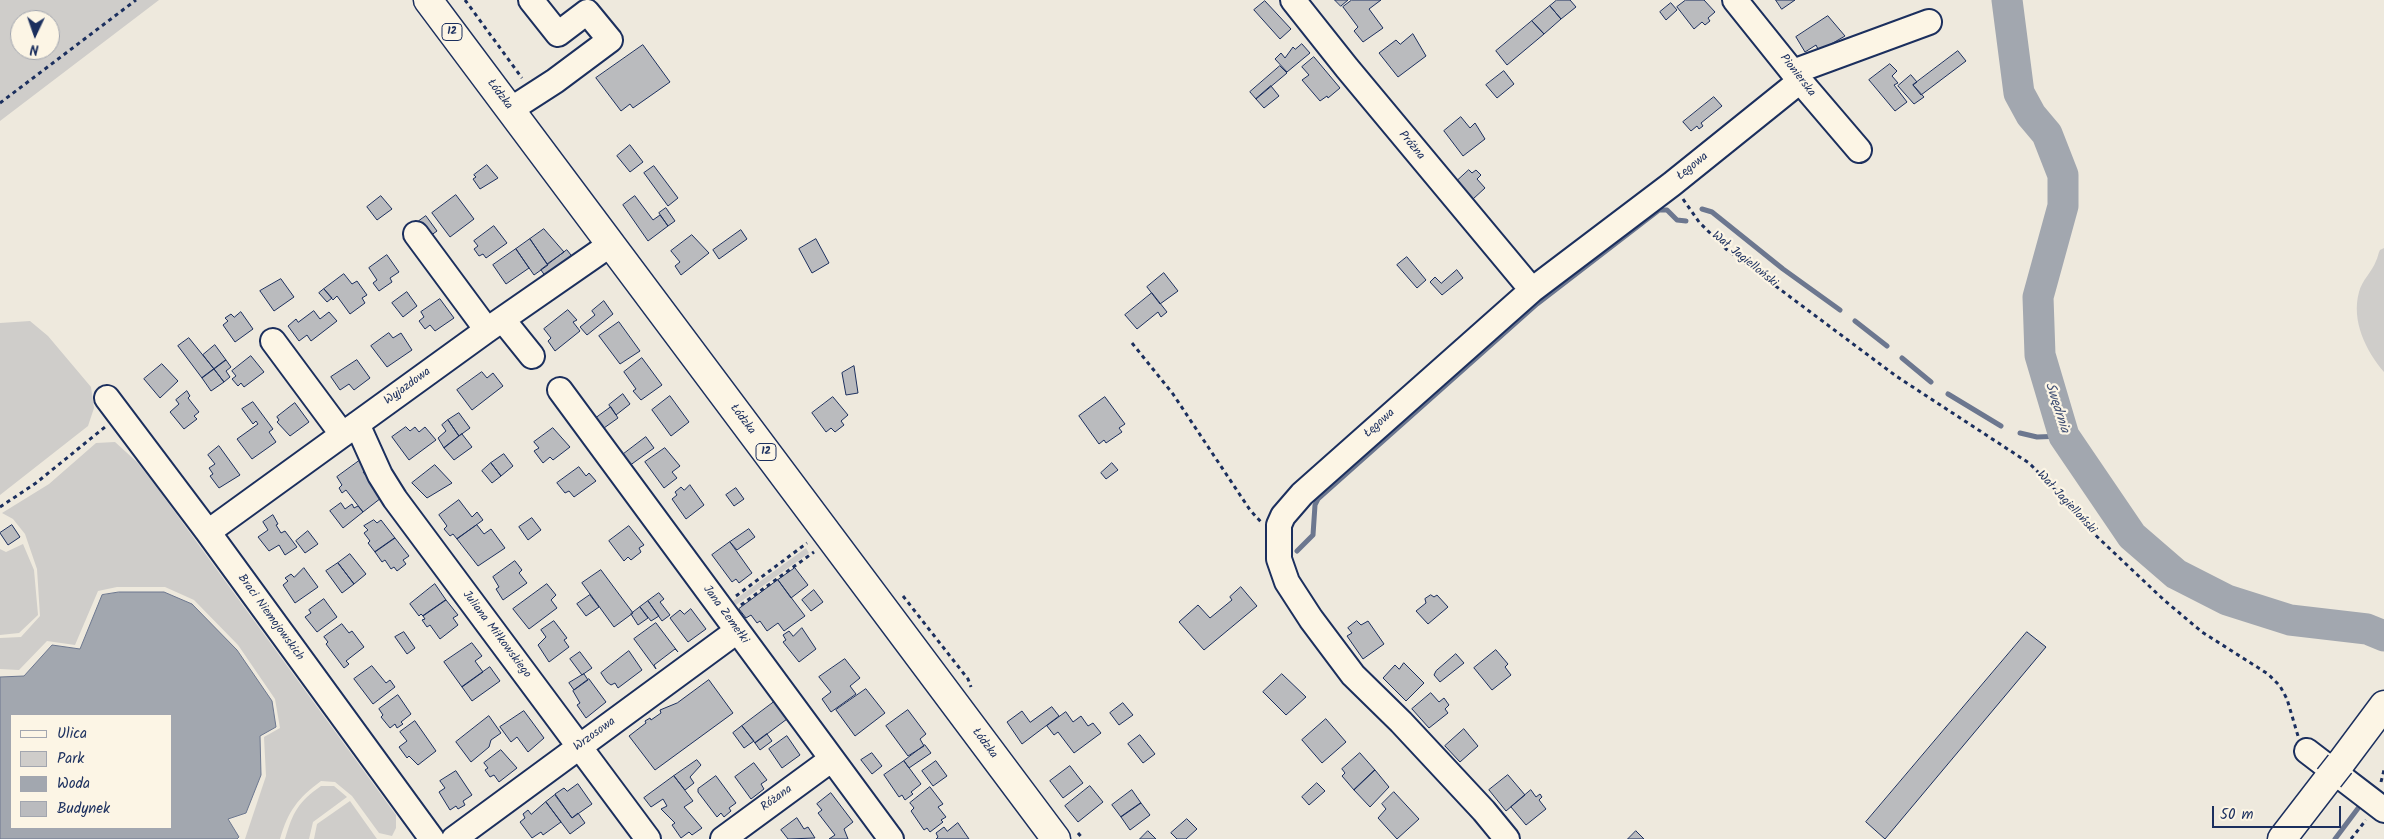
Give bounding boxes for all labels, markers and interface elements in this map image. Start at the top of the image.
north arrow [10,10,60,60]
road number: 12 [442,24,462,41]
text: N [29,38,39,60]
street label: Pionierska [1776,52,1818,100]
street label: Łódzka [483,77,515,113]
street label: Próżna [1395,129,1427,163]
street label: Łęgowa [1674,150,1712,184]
street label: Wał Jagielloński [1708,229,1780,291]
street label: Wyjazdowa [382,365,434,409]
water label: Swędrnia [2040,381,2072,435]
street label: Łódzka [726,402,758,438]
street label: Łęgowa [1362,407,1398,441]
road number: 12 [756,444,776,461]
street label: Wał Jagielloński [2033,469,2099,537]
street label: Braci Niemojowskich [234,572,306,664]
street label: Jana Zemełki [699,583,751,647]
street label: Juliana Miłkowskiego [458,589,534,681]
legend [10,714,172,829]
street label: Wrzosowa [571,715,619,755]
text: Ulica [57,722,87,746]
street label: Łódzka [968,726,1000,762]
text: Park [57,747,84,771]
text: Woda [57,772,90,796]
street label: Różana [759,783,795,815]
scale bar [2214,796,2343,828]
text: Budynek [57,797,110,821]
text: 50 m [2220,803,2254,827]

